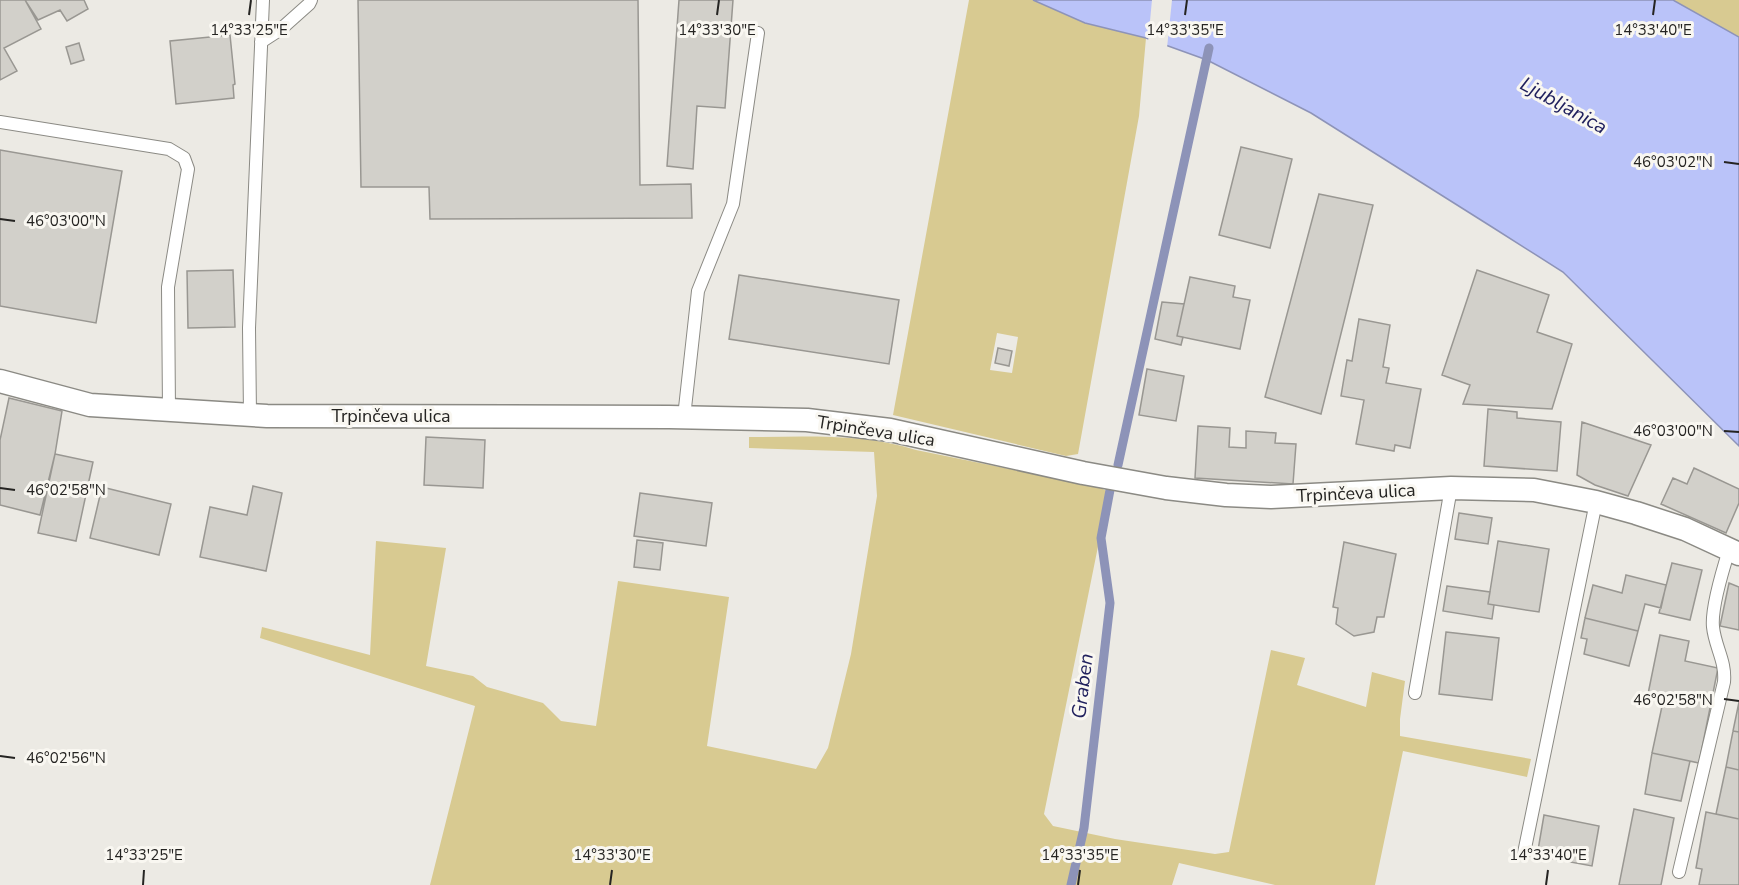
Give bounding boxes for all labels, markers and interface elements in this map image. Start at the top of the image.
text: 14°33'25"E [210,20,288,40]
text: 14°33'30"E [678,20,756,40]
text: 14°33'35"E [1146,20,1224,40]
text: 14°33'40"E [1614,20,1692,40]
water label: Ljubljanica [1515,70,1612,140]
text: 46°03'02"N [1633,152,1713,172]
text: 46°03'00"N [26,211,106,231]
street label: Trpinčeva ulica [331,404,451,428]
street label: Trpinčeva ulica [815,410,937,452]
text: 46°03'00"N [1633,421,1713,441]
street label: Trpinčeva ulica [1296,478,1416,508]
text: 46°02'58"N [26,480,106,500]
water label: Graben [1065,652,1100,720]
text: 46°02'58"N [1633,690,1713,710]
text: 46°02'56"N [26,748,106,768]
text: 14°33'25"E [105,845,183,865]
text: 14°33'30"E [573,845,651,865]
text: 14°33'35"E [1041,845,1119,865]
text: 14°33'40"E [1509,845,1587,865]

